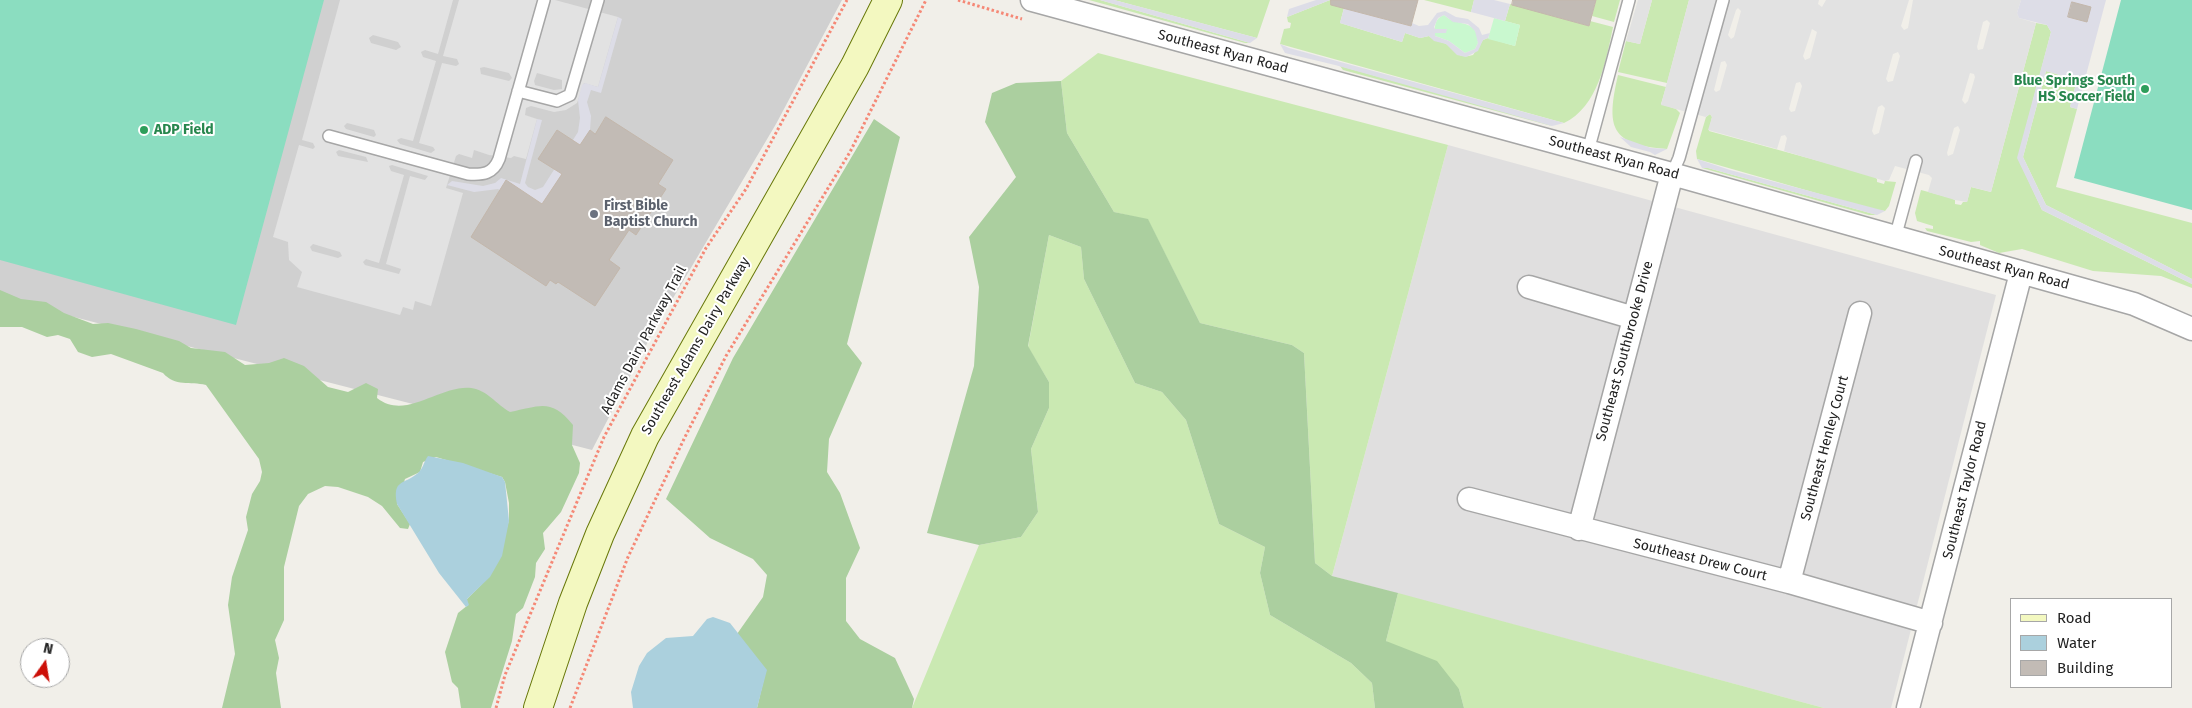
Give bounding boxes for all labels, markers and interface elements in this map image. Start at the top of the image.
street label: Southeast Ryan Road [1156,26,1290,78]
place label: Blue Springs South HS Soccer Field [2014,73,2135,105]
marker: Blue Springs South HS Soccer Field [2139,83,2151,95]
place label: ADP Field [154,122,214,138]
marker: ADP Field [138,124,150,136]
street label: Southeast Ryan Road [1547,132,1681,184]
place label: First Bible Baptist Church [604,198,697,230]
marker: First Bible Baptist Church [588,208,600,220]
street label: Southeast Ryan Road [1937,242,2071,294]
street label: Southeast Adams Dairy Parkway [638,254,754,438]
street label: Southeast Southbrooke Drive [1593,259,1657,443]
street label: Adams Dairy Parkway Trail [598,263,690,417]
street label: Southeast Henley Court [1798,374,1852,522]
street label: Southeast Taylor Road [1940,419,1990,561]
street label: Southeast Drew Court [1631,535,1769,585]
legend [2010,598,2172,688]
text: Road [2057,609,2092,627]
text: Water [2057,634,2096,652]
north arrow [20,638,70,688]
text: N [42,640,55,658]
text: Building [2057,659,2113,677]

